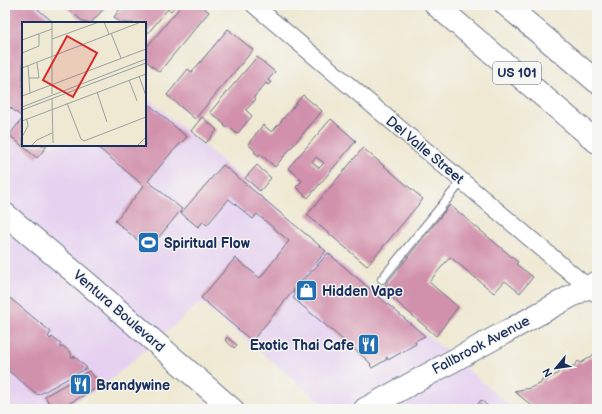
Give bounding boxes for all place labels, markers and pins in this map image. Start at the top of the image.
sports icon: Spiritual Flow [135,230,161,256]
place label: Spiritual Flow [164,235,251,252]
shop icon: Hidden Vape [294,278,320,304]
place label: Hidden Vape [322,283,403,300]
restaurant icon: Exotic Thai Cafe [356,332,382,358]
place label: Exotic Thai Cafe [250,337,354,354]
restaurant icon: Brandywine [67,372,93,398]
place label: Brandywine [96,377,170,394]

